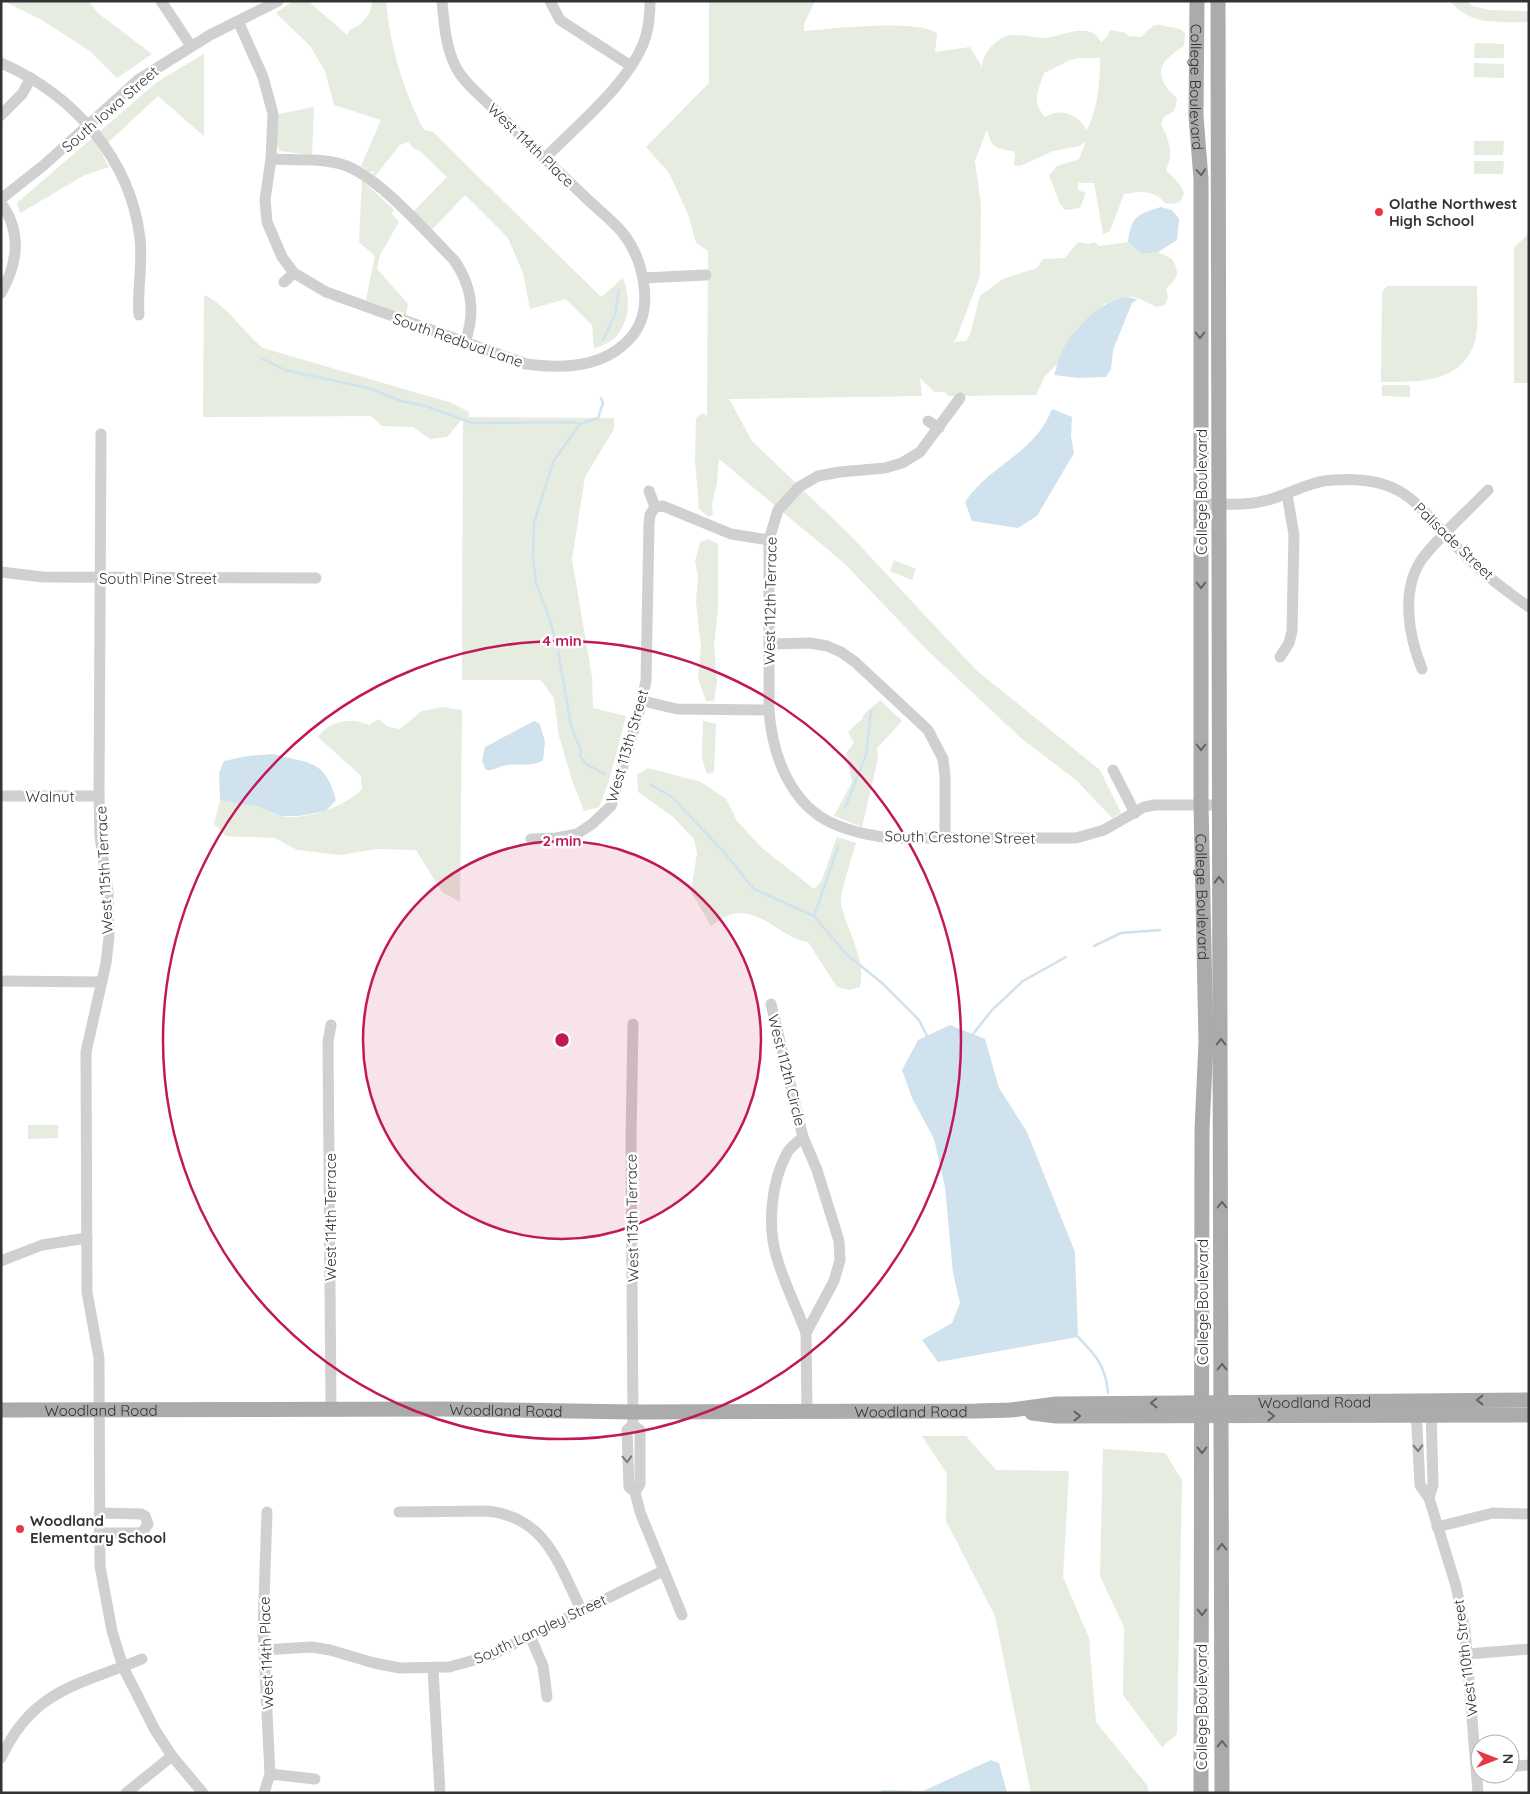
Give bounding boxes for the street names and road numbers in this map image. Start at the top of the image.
street label: College Boulevard [1186,24,1208,151]
street label: South Iowa Street [58,62,162,156]
street label: West 114th Place [484,99,578,191]
street label: South Redbud Lane [390,309,526,371]
street label: College Boulevard [1192,429,1211,555]
street label: Palisade Street [1410,498,1498,584]
street label: West 112th Terrace [759,537,781,665]
street label: South Pine Street [99,569,217,588]
street label: West 113th Street [602,687,652,805]
street label: Walnut [25,787,75,806]
street label: West 115th Terrace [91,805,117,935]
street label: South Crestone Street [884,826,1036,848]
street label: College Boulevard [1192,833,1214,960]
street label: West 112th Circle [764,1012,810,1128]
street label: West 114th Terrace [321,1153,340,1281]
street label: West 113th Terrace [621,1154,643,1282]
street label: College Boulevard [1193,1239,1212,1365]
street label: Woodland Road [1258,1392,1371,1412]
street label: Woodland Road [44,1400,158,1419]
street label: Woodland Road [449,1400,563,1420]
street label: Woodland Road [854,1402,968,1421]
street label: South Langley Street [471,1590,609,1668]
street label: West 114th Place [255,1596,277,1710]
street label: West 110th Street [1448,1598,1482,1718]
street label: College Boulevard [1192,1644,1211,1770]

